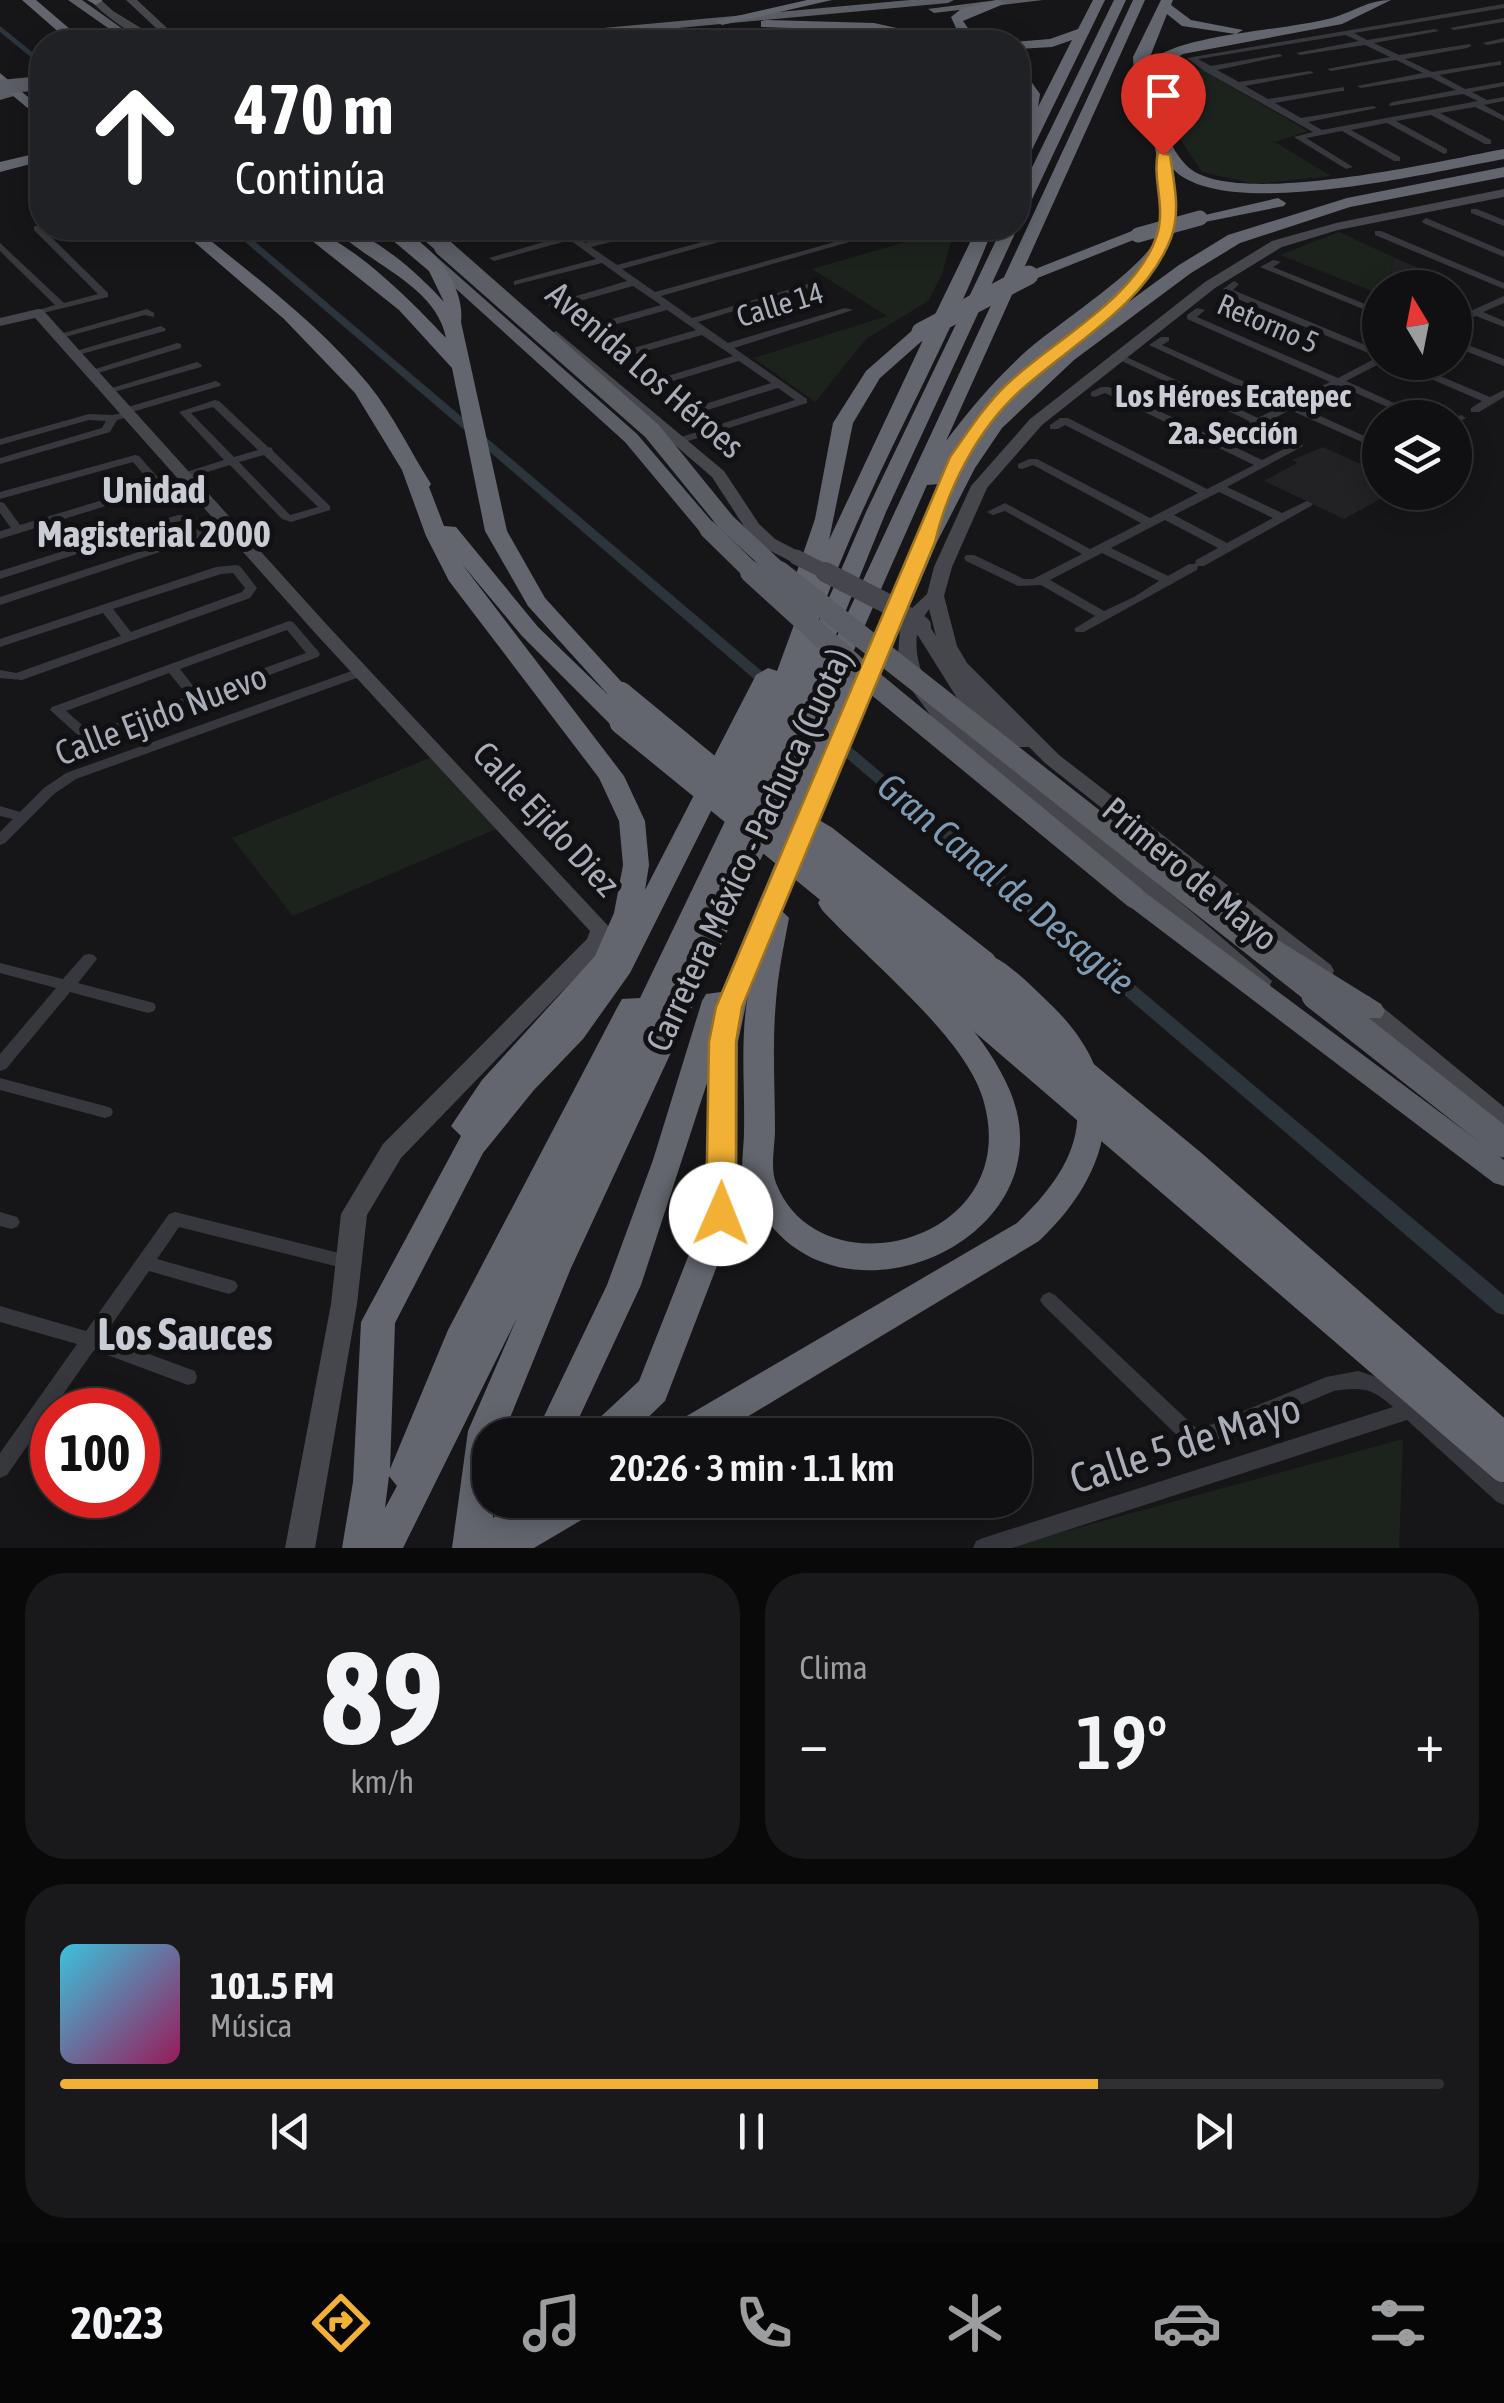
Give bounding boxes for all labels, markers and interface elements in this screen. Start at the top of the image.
pin [1121,53,1206,156]
icon: arrive [1136,68,1191,123]
text: 470 m [235,69,394,149]
icon: ahead [70,70,200,200]
text: Continúa [235,152,386,204]
north arrow [1362,270,1472,380]
map controls [1362,270,1472,510]
street label: Avenida Los Héroes [539,273,752,466]
street label: Calle 14 [732,275,827,333]
street label: Retorno 5 [1213,287,1324,360]
district label: Los Héroes Ecatepec 2a. Sección [1115,377,1351,451]
button: layers [1362,400,1472,510]
district label: Unidad Magisterial 2000 [37,468,271,555]
street label: Carretera México - Pachuca (Cuota) [637,642,859,1057]
street label: Calle Ejido Nuevo [49,655,272,773]
street label: Calle Ejido Diez [465,733,628,904]
water label: Gran Canal de Desagüe [869,764,1143,1003]
street label: Primero de Mayo [1095,789,1286,958]
position arrow [669,1162,773,1266]
district label: Los Sauces [97,1308,273,1360]
street label: Calle 5 de Mayo [1064,1383,1306,1503]
speed limit sign: 100 [30,1388,160,1518]
text: 20:26 · 3 min · 1.1 km [609,1446,895,1489]
text: 89 [321,1623,443,1772]
text: Clima [800,1649,868,1686]
text: 19° [1076,1699,1167,1785]
text: − [800,1711,828,1774]
text: + [1415,1711,1444,1774]
text: km/h [351,1763,414,1800]
text: 101.5 FM [210,1964,334,2007]
text: Música [210,2007,292,2044]
icon: previous [263,2104,318,2159]
icon: pause [724,2104,779,2159]
icon: next [1186,2104,1241,2159]
icon: directions [306,2288,376,2358]
icon: music [517,2288,587,2358]
icon: phone [729,2288,799,2358]
icon: climate [940,2288,1010,2358]
icon: car [1152,2288,1222,2358]
icon: filters [1363,2288,1433,2358]
text: 20:23 [71,2297,164,2349]

